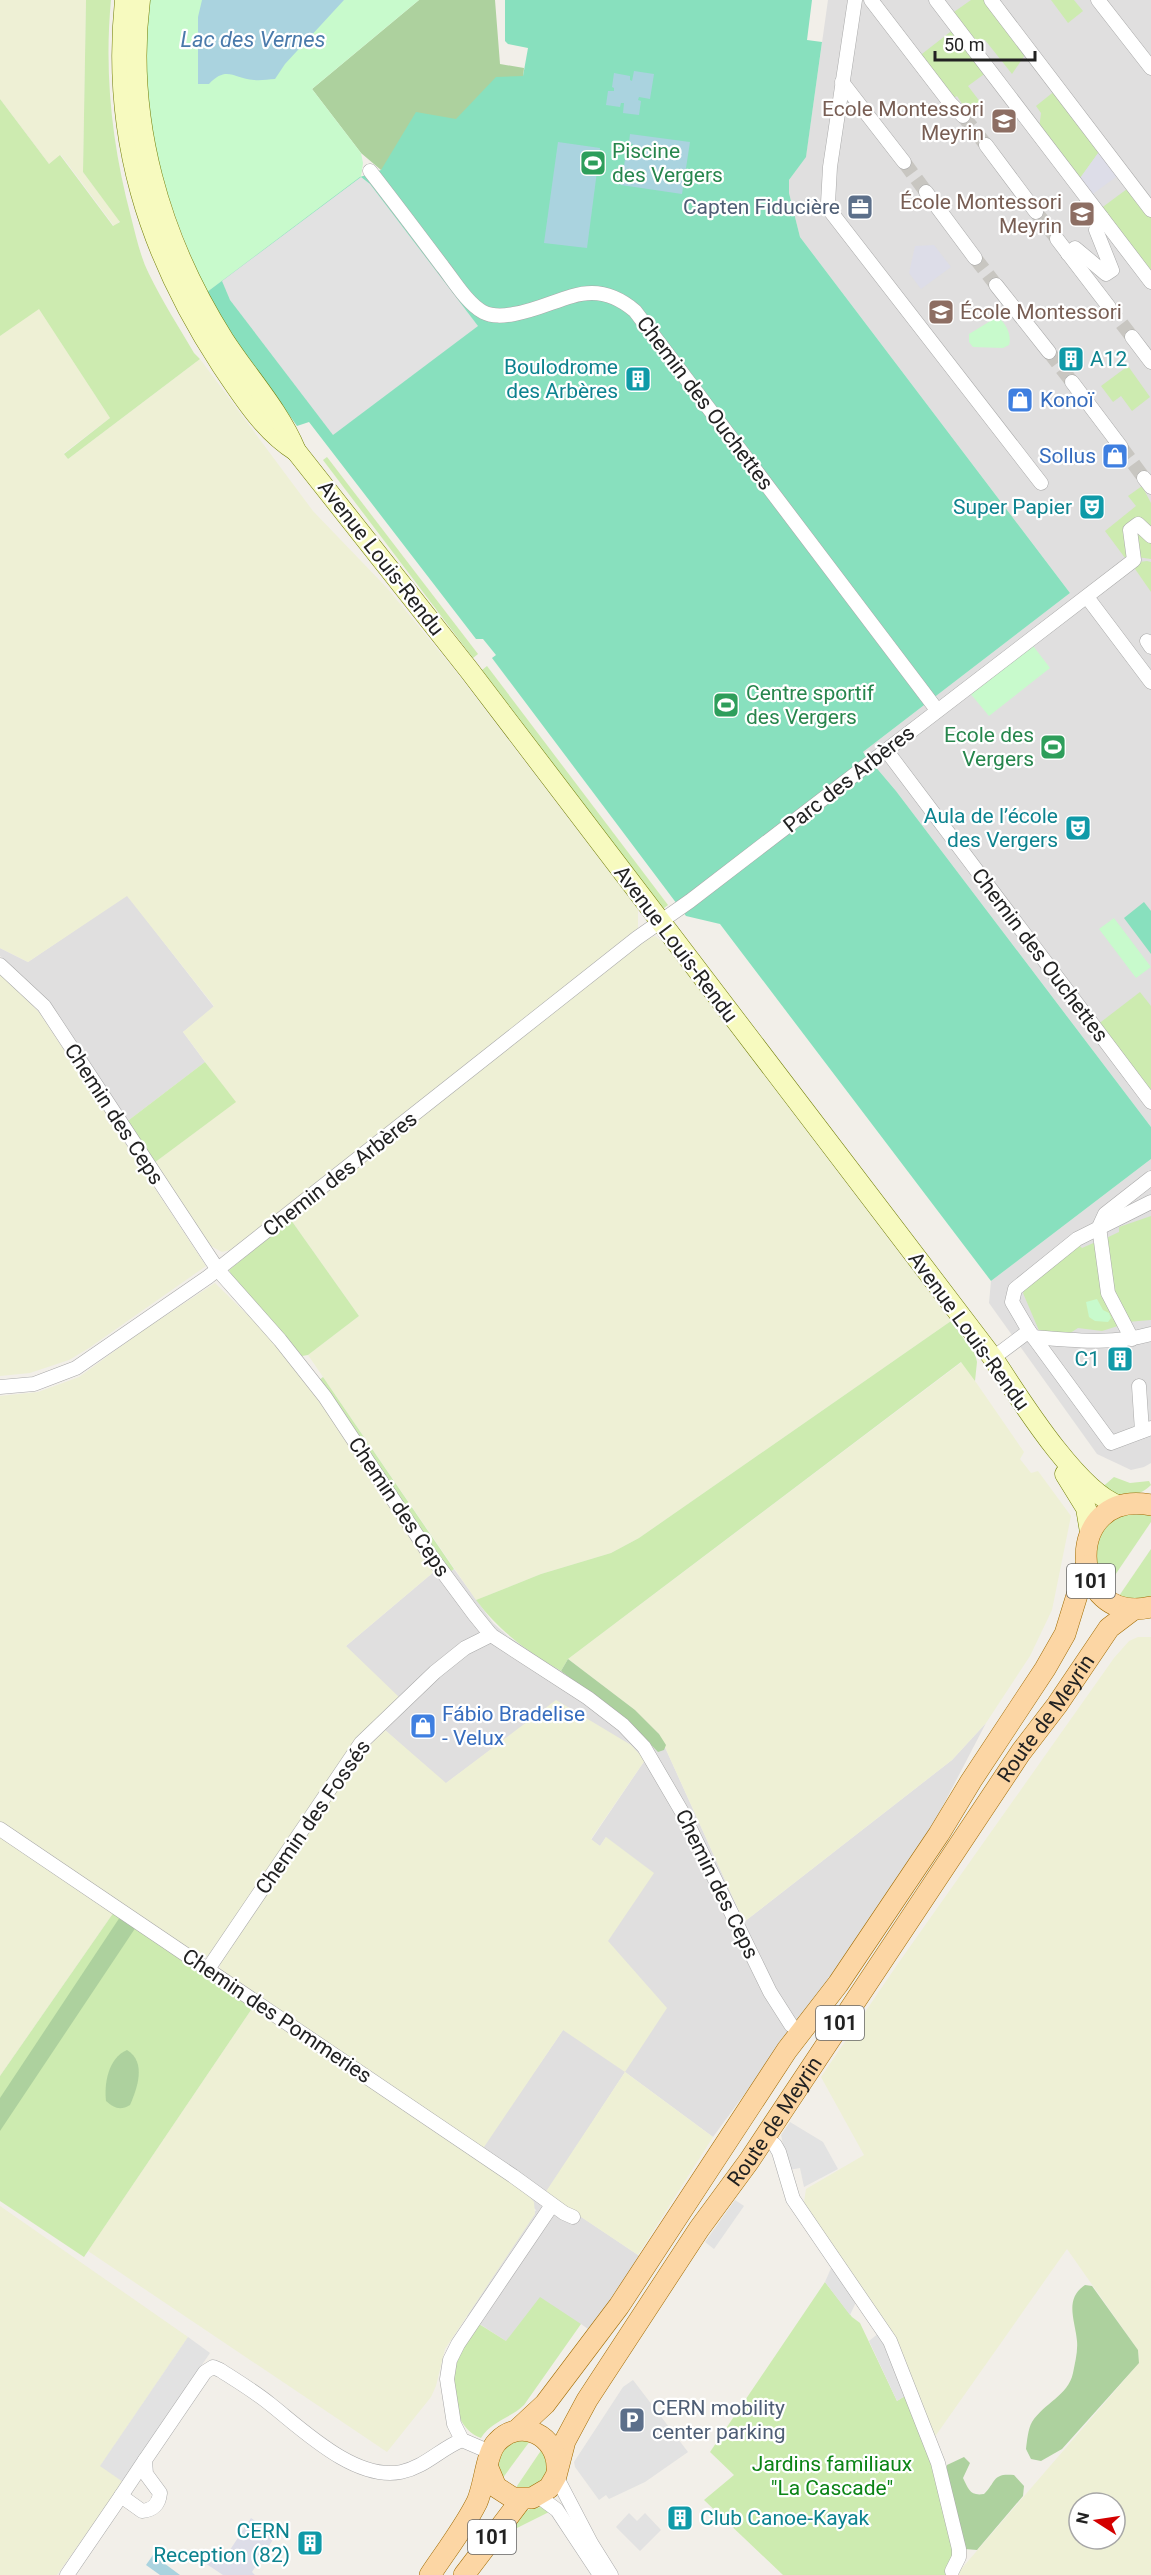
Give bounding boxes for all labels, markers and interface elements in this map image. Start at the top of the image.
scale bar [935,24,1036,62]
water label: Lac des Vernes [180,27,326,52]
text: 50 m [944,34,984,55]
place label: Ecole Montessori Meyrin [822,97,984,145]
school or university icon: Ecole Montessori Meyrin [989,106,1019,136]
place label: Piscine des Vergers [612,139,723,187]
sports icon: Piscine des Vergers [578,148,608,178]
place label: École Montessori Meyrin [900,190,1062,238]
office icon: Capten Fiducière [845,192,875,222]
place label: Capten Fiducière [683,195,840,219]
school or university icon: École Montessori Meyrin [1067,199,1097,229]
school or university icon: École Montessori [926,297,956,327]
place label: École Montessori [960,300,1122,324]
street label: Chemin des Ouchettes [632,311,778,495]
building icon: A12 [1056,344,1086,374]
place label: A12 [1090,347,1128,371]
place label: Boulodrome des Arbères [504,355,618,403]
building icon: Boulodrome des Arbères [623,364,653,394]
shop icon: Konoï [1005,385,1035,415]
place label: Konoï [1040,388,1094,412]
shop icon: Sollus [1100,441,1130,471]
place label: Sollus [1039,444,1096,468]
street label: Avenue Louis-Rendu [313,476,449,640]
theatre icon: Super Papier [1077,492,1107,522]
place label: Super Papier [953,495,1072,519]
place label: Centre sportif des Vergers [746,681,875,729]
sports icon: Centre sportif des Vergers [711,690,741,720]
street label: Parc des Arbères [779,720,919,838]
place label: Ecole des Vergers [944,723,1034,771]
sports icon: Ecole des Vergers [1038,732,1068,762]
place label: Aula de l’école des Vergers [924,804,1058,852]
theatre icon: Aula de l’école des Vergers [1063,813,1093,843]
street label: Avenue Louis-Rendu [609,861,743,1027]
street label: Chemin des Ouchettes [967,863,1113,1047]
street label: Chemin des Ceps [60,1039,168,1189]
street label: Chemin des Arbères [258,1107,422,1241]
street label: Avenue Louis-Rendu [904,1247,1034,1415]
building icon: C1 [1105,1344,1135,1374]
place label: C1 [1075,1347,1100,1371]
street label: Chemin des Ceps [343,1433,455,1581]
road number: 101 [1067,1564,1115,1598]
street label: Route de Meyrin [992,1650,1100,1787]
place label: Fábio Bradelise - Velux [442,1702,585,1750]
shop icon: Fábio Bradelise - Velux [408,1711,438,1741]
street label: Chemin des Fossés [251,1735,375,1899]
street label: Chemin des Ceps [670,1805,764,1963]
street label: Chemin des Pommeries [178,1944,376,2088]
road number: 101 [816,2006,864,2040]
street label: Route de Meyrin [722,2052,827,2191]
place label: CERN mobility center parking [652,2396,786,2444]
parking icon: CERN mobility center parking [617,2405,647,2435]
park label: Jardins familiaux "La Cascade" [752,2452,912,2500]
north arrow [1067,2491,1127,2551]
building icon: Club Canoe-Kayak [665,2503,695,2533]
place label: Club Canoe-Kayak [700,2506,870,2530]
text: N [1072,2510,1093,2525]
place label: CERN Reception (82) [153,2519,290,2567]
road number: 101 [468,2520,516,2554]
building icon: CERN Reception (82) [295,2528,325,2558]

